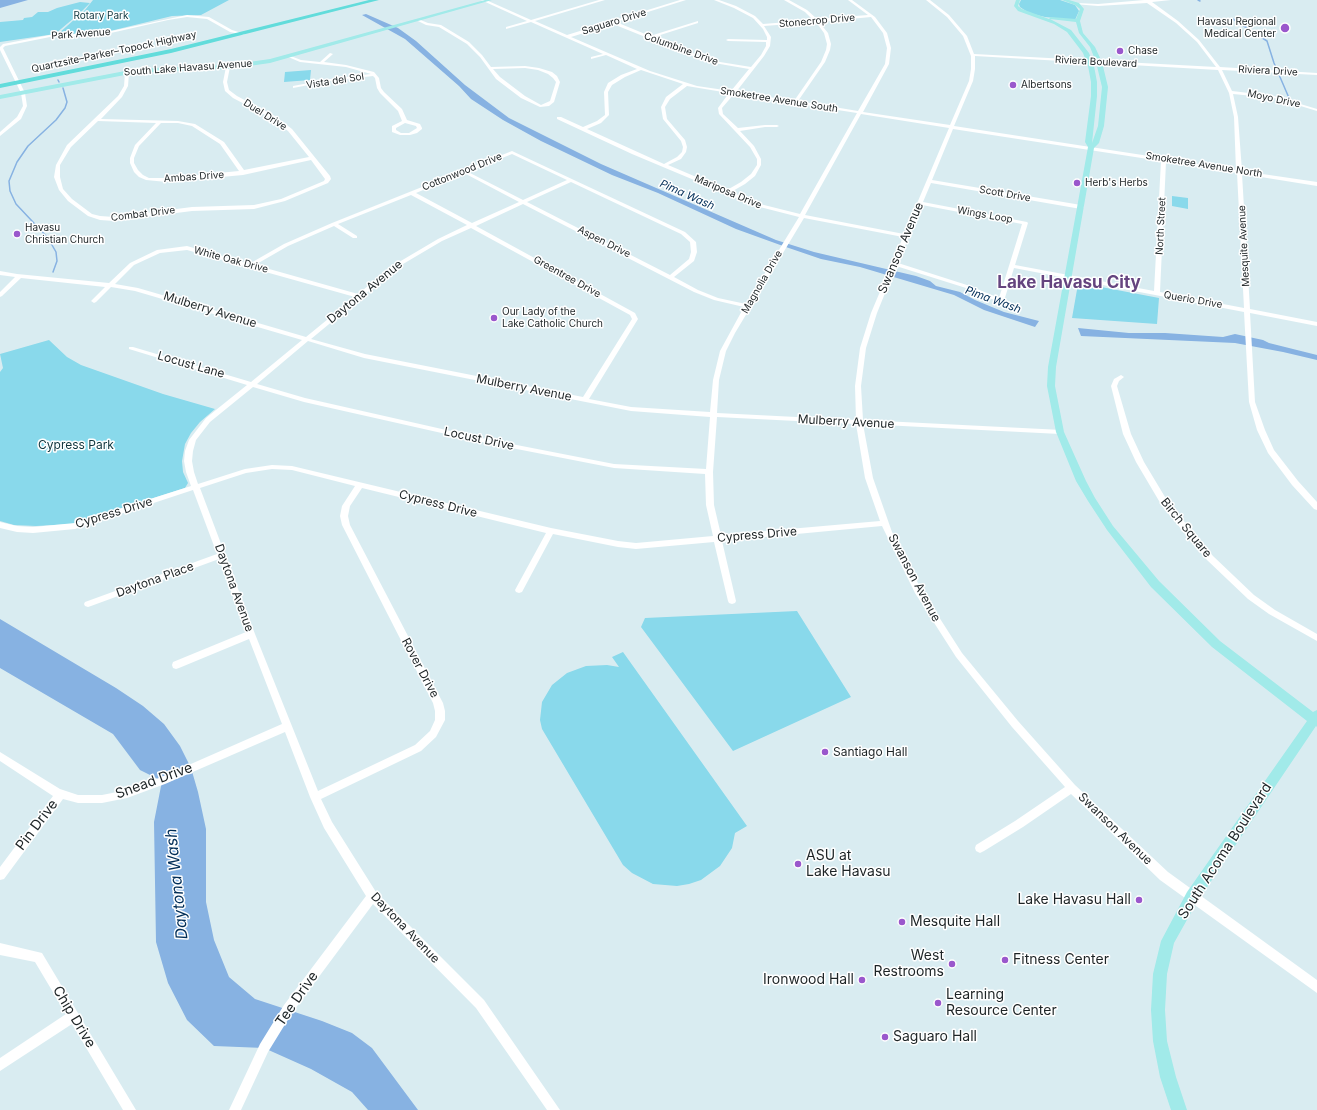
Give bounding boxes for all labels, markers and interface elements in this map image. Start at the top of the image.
street label: Saguaro Drive [580,6,648,38]
park label: Rotary Park [74,10,128,22]
street label: Stonecrop Drive [778,12,856,30]
place label: Havasu Regional Medical Center [1197,16,1276,40]
marker: Havasu Regional Medical Center [1279,22,1291,34]
street label: Park Avenue [51,26,111,42]
street label: Quartzsite–Parker–Topock Highway [30,29,198,75]
street label: Columbine Drive [642,30,720,68]
place label: Chase [1128,45,1158,57]
marker: Chase [1115,46,1125,56]
street label: Riviera Boulevard [1055,54,1137,70]
street label: South Lake Havasu Avenue [123,58,253,78]
street label: Riviera Drive [1238,63,1298,79]
street label: Vista del Sol [305,71,365,91]
place label: Albertsons [1021,79,1072,91]
marker: Albertsons [1008,80,1018,90]
street label: Smoketree Avenue South [719,85,839,115]
street label: Moyo Drive [1246,88,1302,110]
street label: Duel Drive [241,97,289,133]
street label: Cottonwood Drive [420,150,504,194]
street label: Smoketree Avenue North [1145,150,1263,180]
street label: Ambas Drive [163,169,225,185]
street label: Mariposa Drive [693,172,763,212]
water label: Pima Wash [658,177,716,213]
place label: Herb's Herbs [1085,177,1148,189]
marker: Herb's Herbs [1072,178,1082,188]
street label: Scott Drive [978,184,1032,204]
street label: North Street [1153,197,1169,255]
street label: Swanson Avenue [875,200,927,296]
street label: Combat Drive [110,204,176,224]
street label: Wings Loop [956,204,1014,226]
street label: Mesquite Avenue [1236,205,1252,287]
place label: Havasu Christian Church [25,222,104,246]
street label: Aspen Drive [576,224,632,260]
marker: Havasu Christian Church [12,229,22,239]
street label: White Oak Drive [193,244,269,276]
street label: Magnolia Drive [739,248,785,316]
street label: Greentree Drive [531,254,603,300]
street label: Daytona Avenue [325,257,405,327]
district label: Lake Havasu City [997,273,1141,293]
water label: Pima Wash [963,284,1023,316]
street label: Mulberry Avenue [162,289,258,331]
street label: Querio Drive [1163,289,1223,311]
place label: Our Lady of the Lake Catholic Church [502,306,603,330]
marker: Our Lady of the Lake Catholic Church [489,313,499,323]
street label: Locust Lane [156,349,226,381]
street label: Mulberry Avenue [475,372,573,404]
street label: Mulberry Avenue [797,412,895,432]
street label: Locust Drive [443,425,515,453]
park label: Cypress Park [38,438,114,452]
street label: Cypress Drive [397,487,479,521]
street label: Cypress Drive [74,494,154,532]
street label: Birch Square [1158,495,1214,561]
street label: Cypress Drive [717,524,797,546]
street label: Swanson Avenue [885,532,943,624]
street label: Daytona Avenue [211,542,257,634]
street label: Daytona Place [114,559,196,601]
street label: Rover Drive [398,636,442,700]
place label: Santiago Hall [833,745,907,759]
marker: Santiago Hall [820,747,830,757]
street label: Snead Drive [113,759,195,803]
street label: South Acoma Boulevard [1175,780,1275,922]
street label: Swanson Avenue [1075,790,1155,868]
street label: Pin Drive [12,796,62,854]
water label: Daytona Wash [162,828,192,940]
place label: ASU at Lake Havasu [806,848,891,880]
marker: ASU at Lake Havasu [793,859,803,869]
street label: Daytona Avenue [368,890,442,966]
place label: Lake Havasu Hall [1017,892,1131,908]
marker: Lake Havasu Hall [1134,895,1144,905]
place label: Mesquite Hall [910,914,1000,930]
marker: Mesquite Hall [897,917,907,927]
place label: West Restrooms [874,948,944,980]
place label: Fitness Center [1013,952,1109,968]
marker: Fitness Center [1000,955,1010,965]
marker: West Restrooms [947,959,957,969]
street label: Tee Drive [272,968,322,1030]
place label: Ironwood Hall [763,972,854,988]
marker: Ironwood Hall [857,975,867,985]
street label: Chip Drive [49,983,99,1051]
place label: Learning Resource Center [946,987,1057,1020]
marker: Learning Resource Center [933,998,943,1008]
place label: Saguaro Hall [893,1029,977,1045]
marker: Saguaro Hall [880,1032,890,1042]

